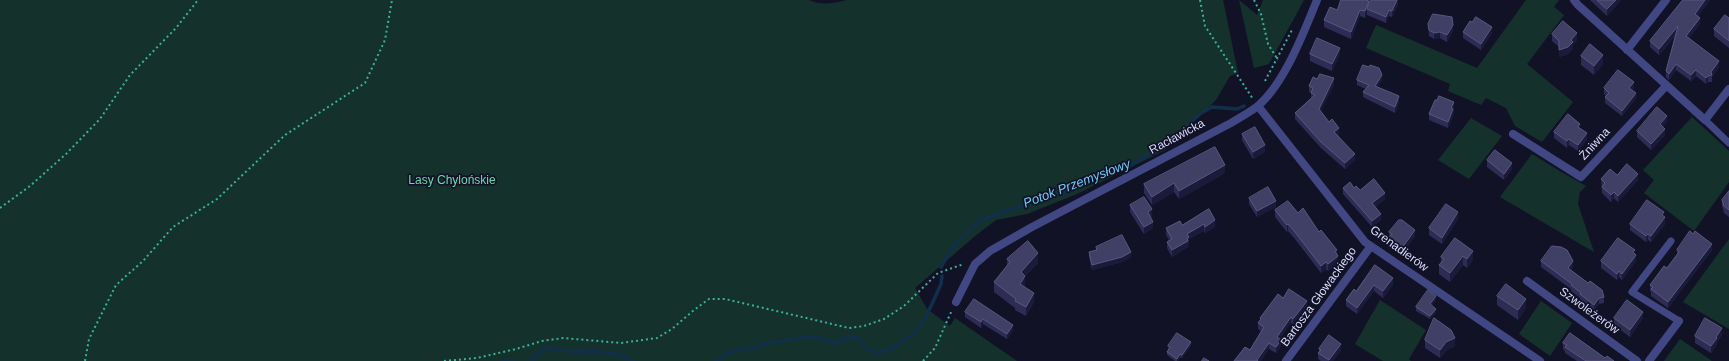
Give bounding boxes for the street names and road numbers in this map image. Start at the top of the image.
street label: Racławicka [1147,116,1207,158]
street label: Żniwna [1577,125,1613,163]
street label: Grenadierów [1367,223,1431,275]
street label: Bartosza Głowackiego [1278,244,1360,350]
street label: Szwoleżerów [1556,284,1622,338]

